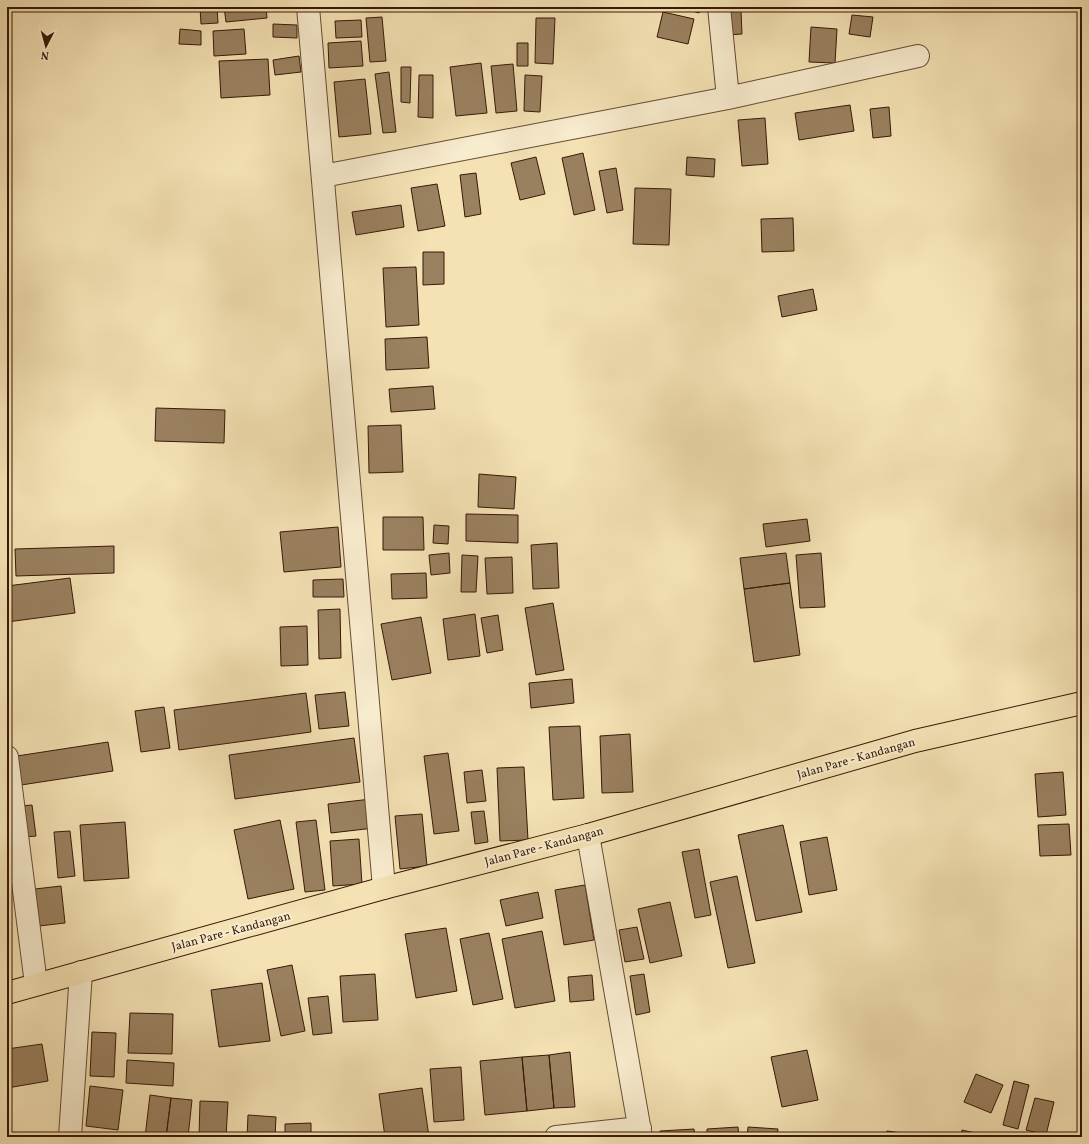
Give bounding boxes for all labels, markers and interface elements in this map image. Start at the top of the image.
north arrow [26,26,66,66]
text: N [40,47,50,62]
street label: Jalan Pare - Kandangan [795,734,917,784]
street label: Jalan Pare - Kandangan [483,823,606,871]
street label: Jalan Pare - Kandangan [170,908,293,956]

